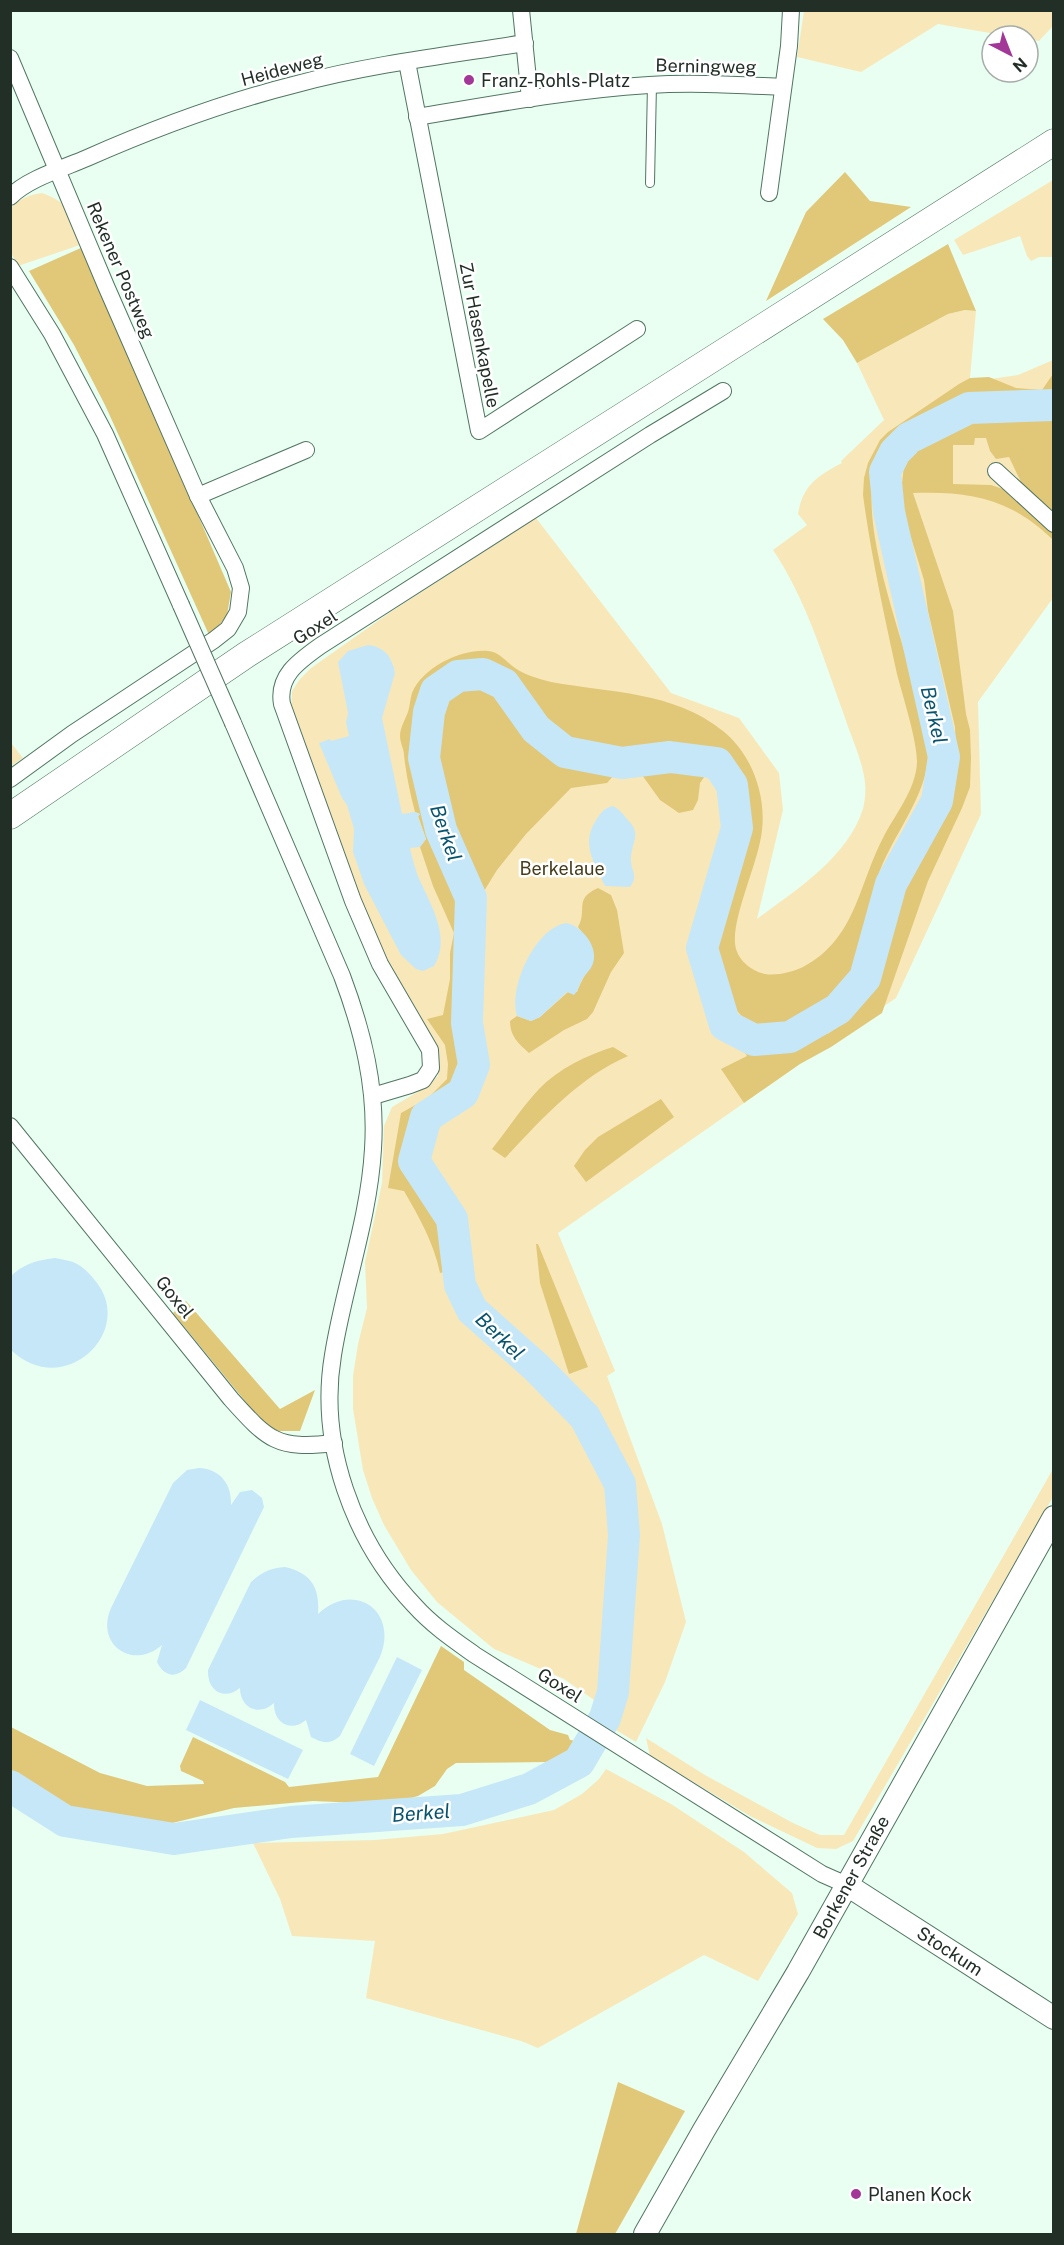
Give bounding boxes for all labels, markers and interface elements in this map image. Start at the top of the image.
north arrow [980,24,1040,84]
street label: Heideweg [239,48,325,90]
text: N [1009,54,1031,76]
street label: Berningweg [655,55,757,77]
place label: Franz-Rohls-Platz [481,70,630,91]
marker: Franz-Rohls-Platz [462,73,476,87]
street label: Rekener Postweg [83,198,159,342]
street label: Zur Hasenkapelle [456,260,504,410]
street label: Goxel [289,605,341,649]
water label: Berkel [916,684,952,746]
water label: Berkel [425,801,467,865]
park label: Berkelaue [519,858,605,879]
street label: Goxel [152,1272,198,1322]
water label: Berkel [471,1307,529,1365]
street label: Goxel [534,1663,586,1707]
water label: Berkel [391,1799,451,1827]
street label: Borkener Straße [809,1812,893,1942]
street label: Stockum [913,1922,987,1980]
place label: Planen Kock [868,2184,972,2205]
marker: Planen Kock [849,2187,863,2201]

